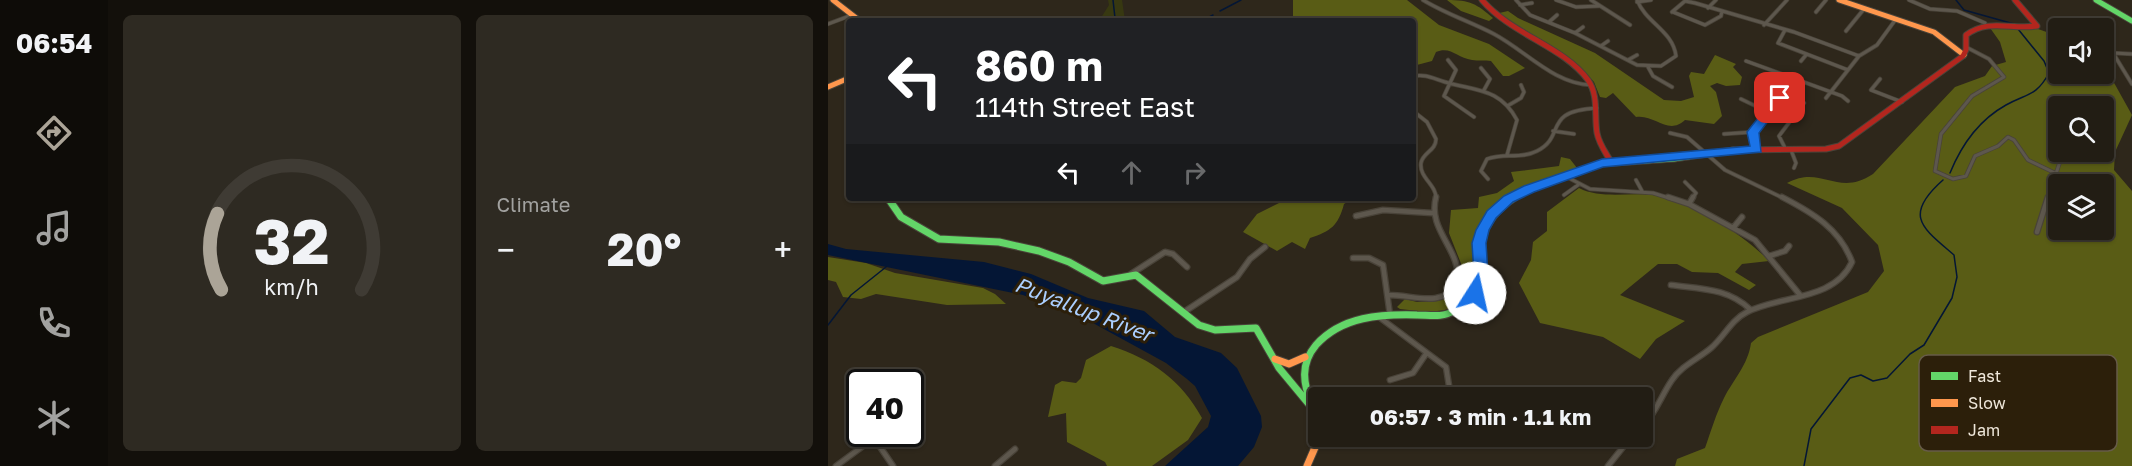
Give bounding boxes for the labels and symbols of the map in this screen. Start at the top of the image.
pin [1754,72,1805,123]
position arrow [1443,261,1507,325]
water label: Puyallup River [1011,271,1159,348]
legend [1919,355,2117,451]
text: Fast [1968,366,2001,386]
speed limit sign: 40 [846,369,924,447]
text: Slow [1968,393,2006,413]
text: Jam [1968,420,2000,440]

